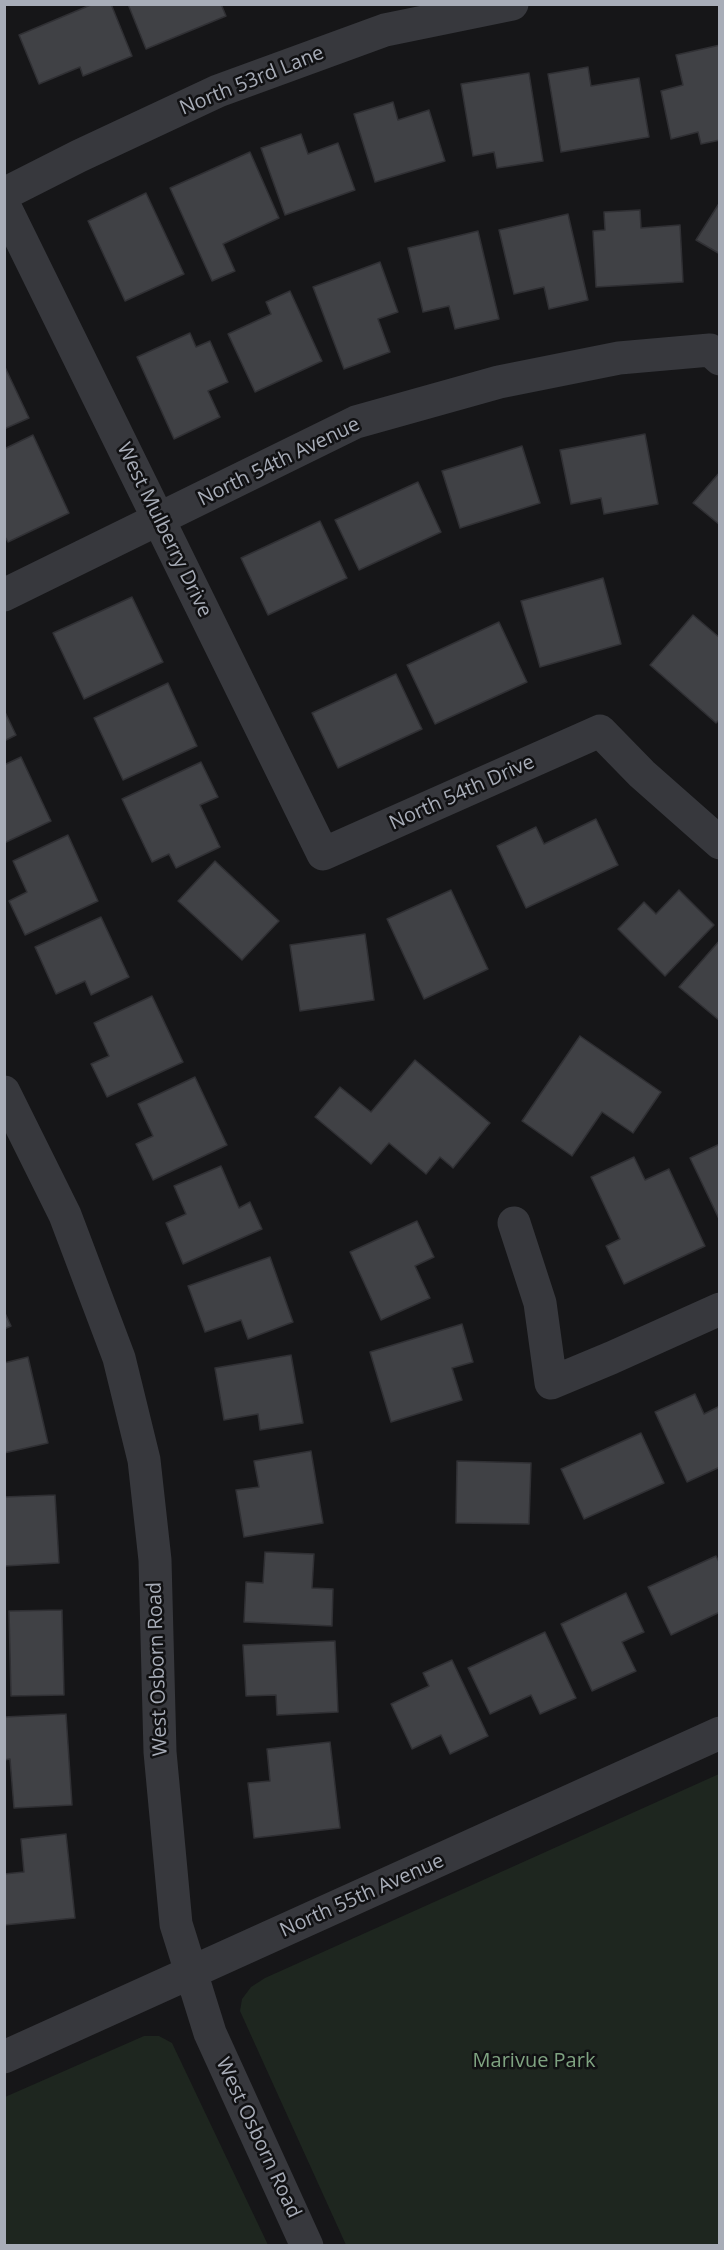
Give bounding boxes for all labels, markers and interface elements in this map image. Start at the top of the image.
street label: North 53rd Lane [176,41,328,121]
street label: North 54th Avenue [194,412,364,512]
street label: West Mulberry Drive [111,439,217,621]
street label: North 54th Drive [386,750,538,836]
street label: West Osborn Road [143,1582,173,1756]
street label: North 55th Avenue [276,1849,448,1943]
park label: Marivue Park [473,2049,595,2073]
street label: West Osborn Road [210,2054,306,2222]

